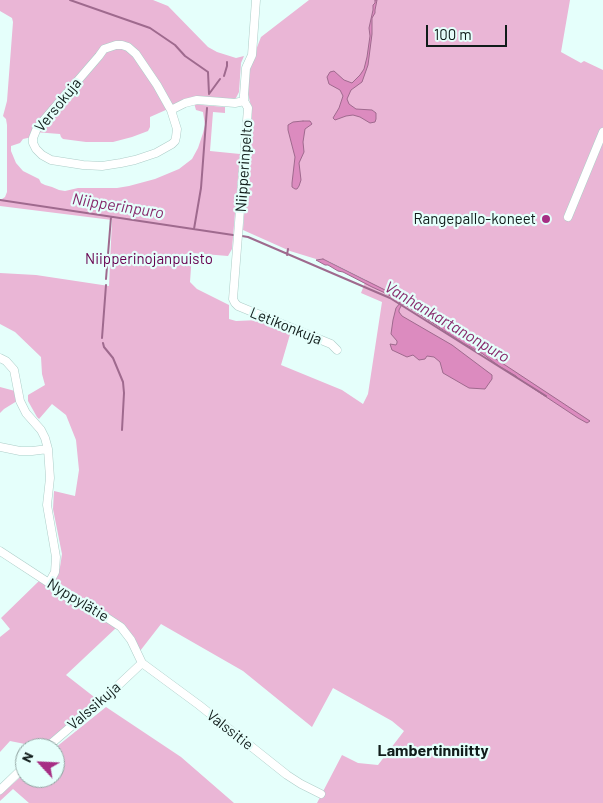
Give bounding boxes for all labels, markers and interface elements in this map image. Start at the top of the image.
scale bar [428,15,509,47]
text: 100 m [434,25,472,43]
street label: Versokuja [31,75,85,135]
street label: Niipperinpelto [232,119,256,213]
water label: Niipperinpuro [71,189,165,223]
place label: Rangepallo-koneet [413,210,536,228]
marker: Rangepallo-koneet [540,213,552,225]
park label: Niipperinojanpuisto [85,250,213,268]
water label: Vanhankartanonpuro [381,277,513,367]
street label: Letikonkuja [247,303,325,349]
street label: Nyppylätie [44,575,112,625]
street label: Valssikuja [64,678,124,734]
street label: Valssitie [203,706,257,754]
north arrow [15,738,65,788]
district label: Lambertinniitty [378,741,488,761]
text: N [17,749,37,765]

